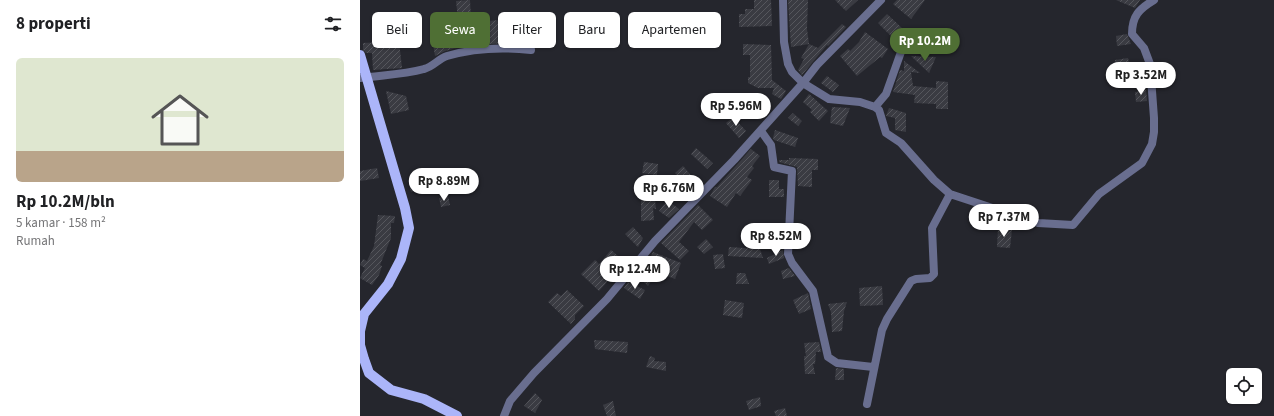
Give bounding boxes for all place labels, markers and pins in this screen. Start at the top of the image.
pin: Rp 10.2M [884,28,966,62]
pin: Rp 3.52M [1100,62,1182,96]
pin: Rp 5.96M [695,93,777,127]
pin: Rp 8.89M [403,168,485,202]
pin: Rp 6.76M [628,175,710,209]
pin: Rp 7.37M [963,204,1045,238]
pin: Rp 8.52M [735,223,817,257]
pin: Rp 12.4M [594,256,676,290]

